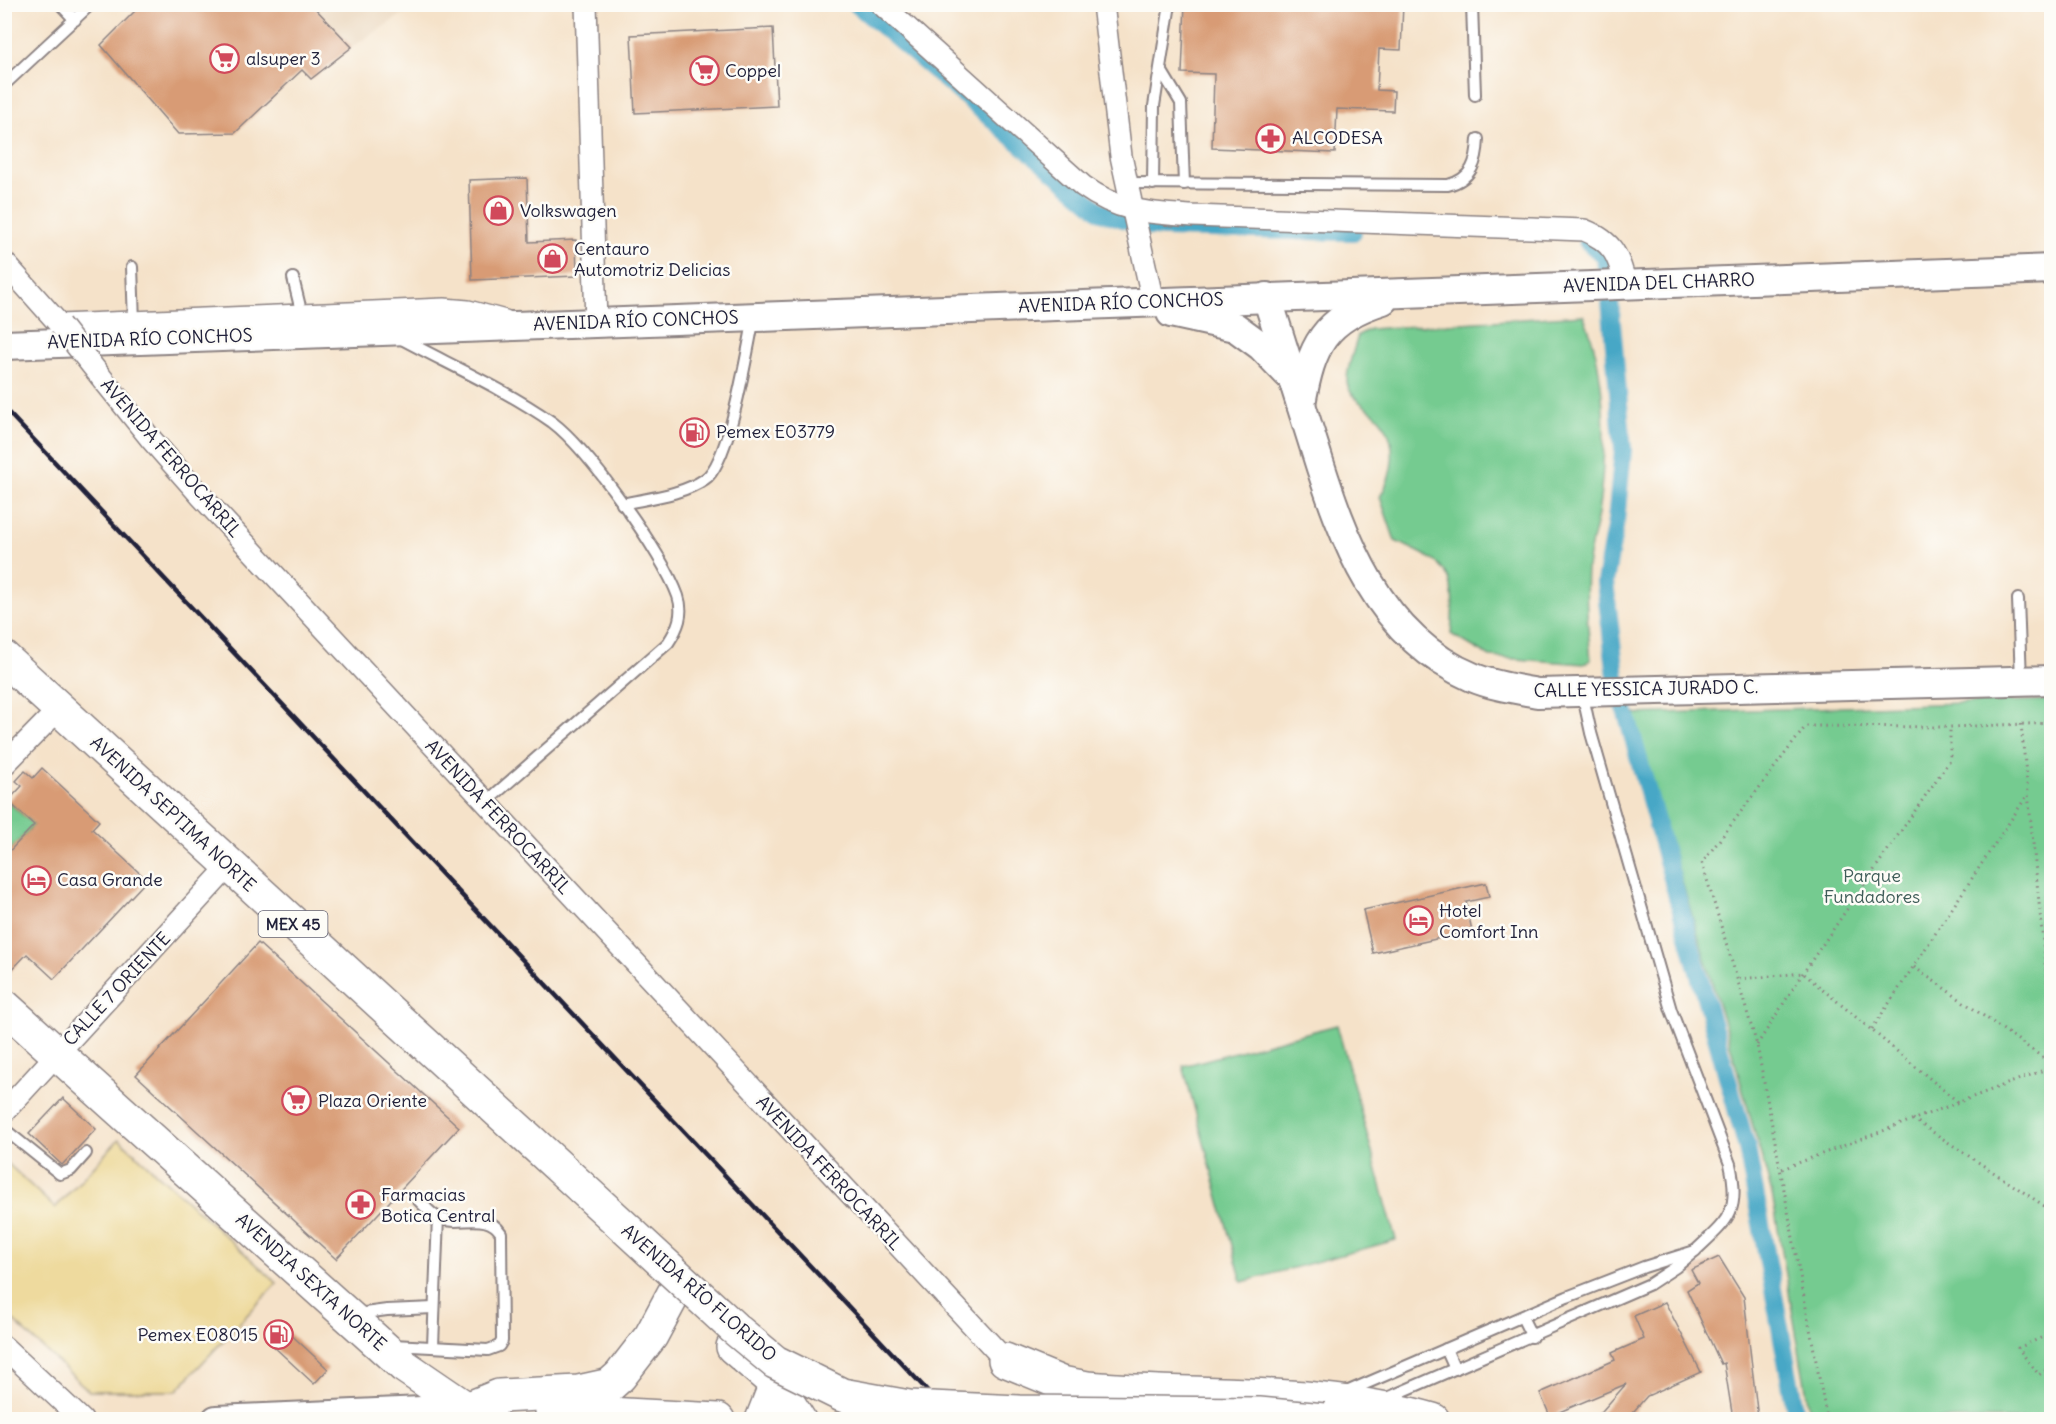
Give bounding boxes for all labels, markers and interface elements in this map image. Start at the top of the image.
supermarket icon: alsuper 3 [209,43,241,75]
place label: alsuper 3 [246,47,321,70]
supermarket icon: Coppel [688,55,720,87]
place label: Coppel [725,59,781,82]
pharmacy icon: ALCODESA [1255,122,1287,154]
place label: ALCODESA [1292,126,1383,149]
shop icon: Volkswagen [483,195,515,227]
place label: Volkswagen [520,199,617,222]
place label: Centauro Automotriz Delicias [574,237,731,281]
shop icon: Centauro Automotriz Delicias [537,243,569,275]
street label: AVENIDA DEL CHARRO [1563,268,1755,297]
street label: AVENIDA RÍO CONCHOS [1018,287,1224,318]
street label: AVENIDA RÍO CONCHOS [533,305,739,336]
street label: AVENIDA RÍO CONCHOS [47,323,253,354]
street label: AVENIDA FERROCARRIL [96,373,247,542]
fuel station icon: Pemex E03779 [679,416,711,448]
place label: Pemex E03779 [716,420,835,443]
street label: CALLE YESSICA JURADO C. [1533,675,1759,702]
street label: AVENIDA SEPTIMA NORTE [86,731,261,896]
street label: AVENIDA FERROCARRIL [421,735,576,899]
hotel icon: Casa Grande [20,864,52,896]
park label: Parque Fundadores [1824,864,1920,908]
place label: Casa Grande [57,868,163,891]
place label: Hotel Comfort Inn [1439,899,1539,943]
hotel icon: Hotel Comfort Inn [1402,905,1434,937]
road number: MEX 45 [258,911,328,937]
street label: CALLE 7 ORIENTE [58,927,175,1050]
supermarket icon: Plaza Oriente [281,1085,313,1117]
place label: Plaza Oriente [318,1089,427,1112]
street label: AVENIDA FERROCARRIL [752,1091,907,1255]
place label: Farmacias Botica Central [381,1183,495,1227]
pharmacy icon: Farmacias Botica Central [344,1189,376,1221]
street label: AVENDIA SEXTA NORTE [231,1208,392,1355]
street label: AVENIDA RÍO FLORIDO [617,1219,782,1366]
fuel station icon: Pemex E08015 [263,1319,295,1351]
place label: Pemex E08015 [137,1323,258,1346]

